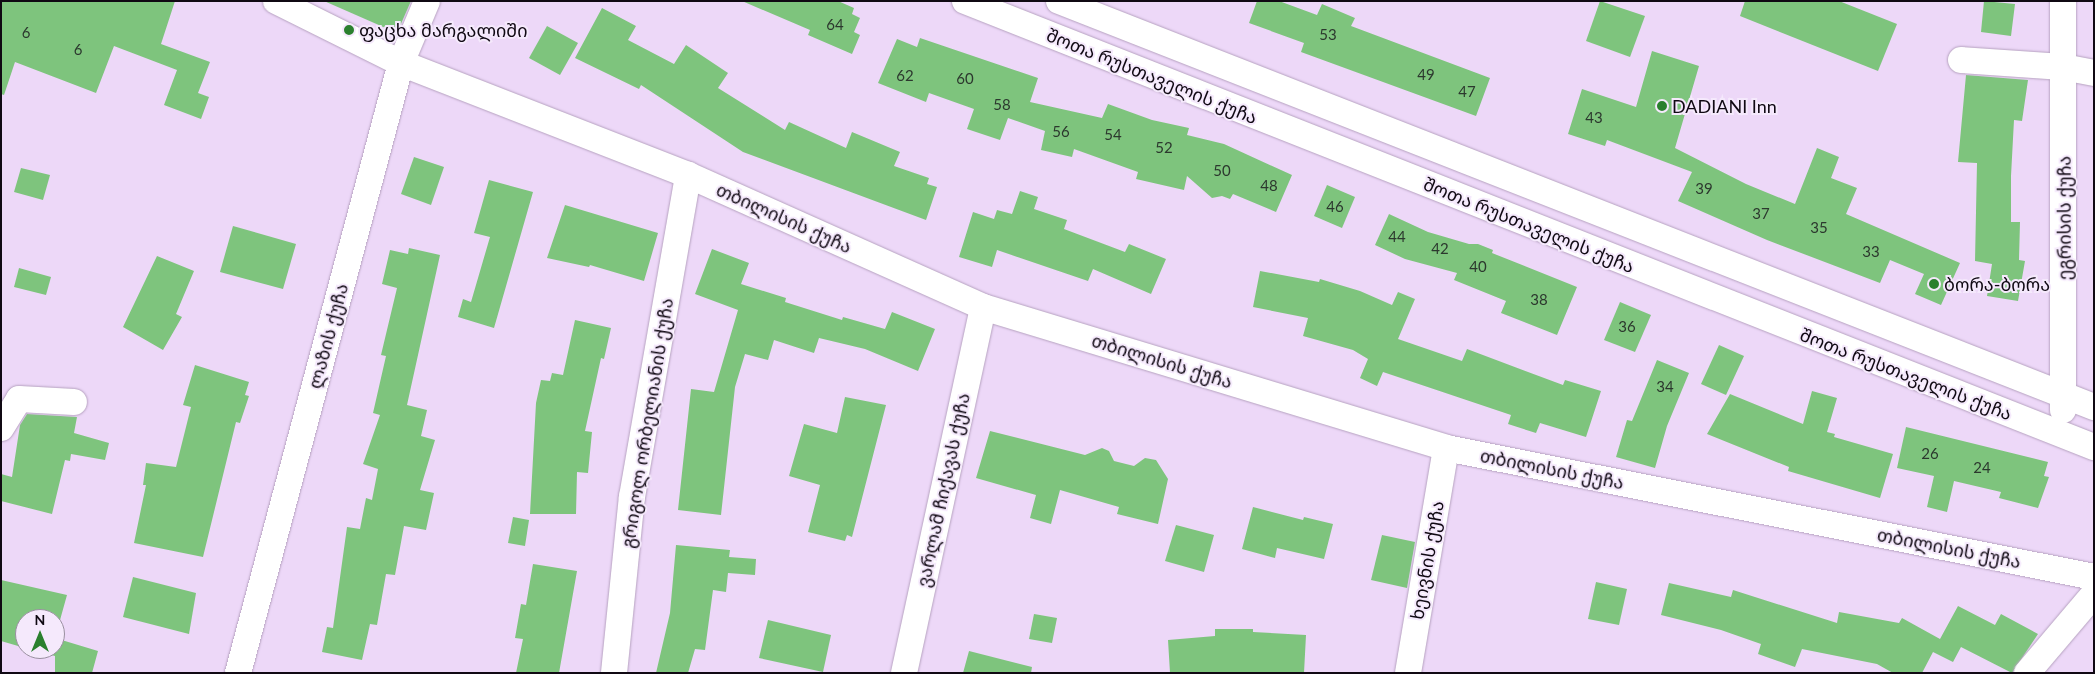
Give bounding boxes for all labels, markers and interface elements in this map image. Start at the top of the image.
house number: 64 [826,16,844,34]
place label: ფაცხა მარგალიში [359,19,528,41]
house number: 6 [22,24,30,42]
marker: ფაცხა მარგალიში [343,24,355,36]
street label: შოთა რუსთაველის ქუჩა [1043,24,1261,128]
house number: 53 [1319,26,1337,44]
house number: 6 [74,41,82,59]
house number: 49 [1417,66,1435,84]
house number: 62 [896,67,914,85]
house number: 60 [956,70,974,88]
house number: 47 [1458,83,1476,101]
place label: DADIANI Inn [1672,95,1777,117]
house number: 58 [993,96,1011,114]
marker: DADIANI Inn [1656,100,1668,112]
house number: 43 [1585,109,1603,127]
house number: 56 [1052,123,1070,141]
house number: 54 [1104,126,1122,144]
house number: 52 [1155,139,1173,157]
street label: ეგრისის ქუჩა [2053,156,2075,280]
house number: 50 [1213,162,1231,180]
street label: შოთა რუსთაველის ქუჩა [1420,173,1638,277]
house number: 48 [1260,177,1278,195]
street label: თბილისის ქუჩა [713,178,855,258]
house number: 39 [1695,180,1713,198]
house number: 46 [1326,198,1344,216]
house number: 37 [1752,205,1770,223]
house number: 35 [1810,219,1828,237]
house number: 44 [1388,228,1406,246]
house number: 42 [1431,240,1449,258]
house number: 33 [1862,243,1880,261]
house number: 40 [1469,258,1487,276]
place label: ბორა-ბორა [1944,273,2050,295]
marker: ბორა-ბორა [1928,278,1940,290]
street label: ლაზის ქუჩა [304,281,352,391]
house number: 38 [1530,291,1548,309]
street label: გრიგოლ ორბელიანის ქუჩა [617,296,677,550]
house number: 36 [1618,318,1636,336]
street label: შოთა რუსთაველის ქუჩა [1797,324,2015,424]
street label: თბილისის ქუჩა [1089,329,1235,393]
house number: 34 [1656,378,1674,396]
street label: ვარლამ ჩიქავას ქუჩა [912,391,974,589]
street label: თბილისის ქუჩა [1478,444,1626,494]
house number: 26 [1921,445,1939,463]
house number: 24 [1973,459,1991,477]
street label: ხეივნის ქუჩა [1406,499,1448,621]
street label: თბილისის ქუჩა [1875,523,2023,573]
north arrow [15,609,65,659]
text: N [35,611,45,628]

